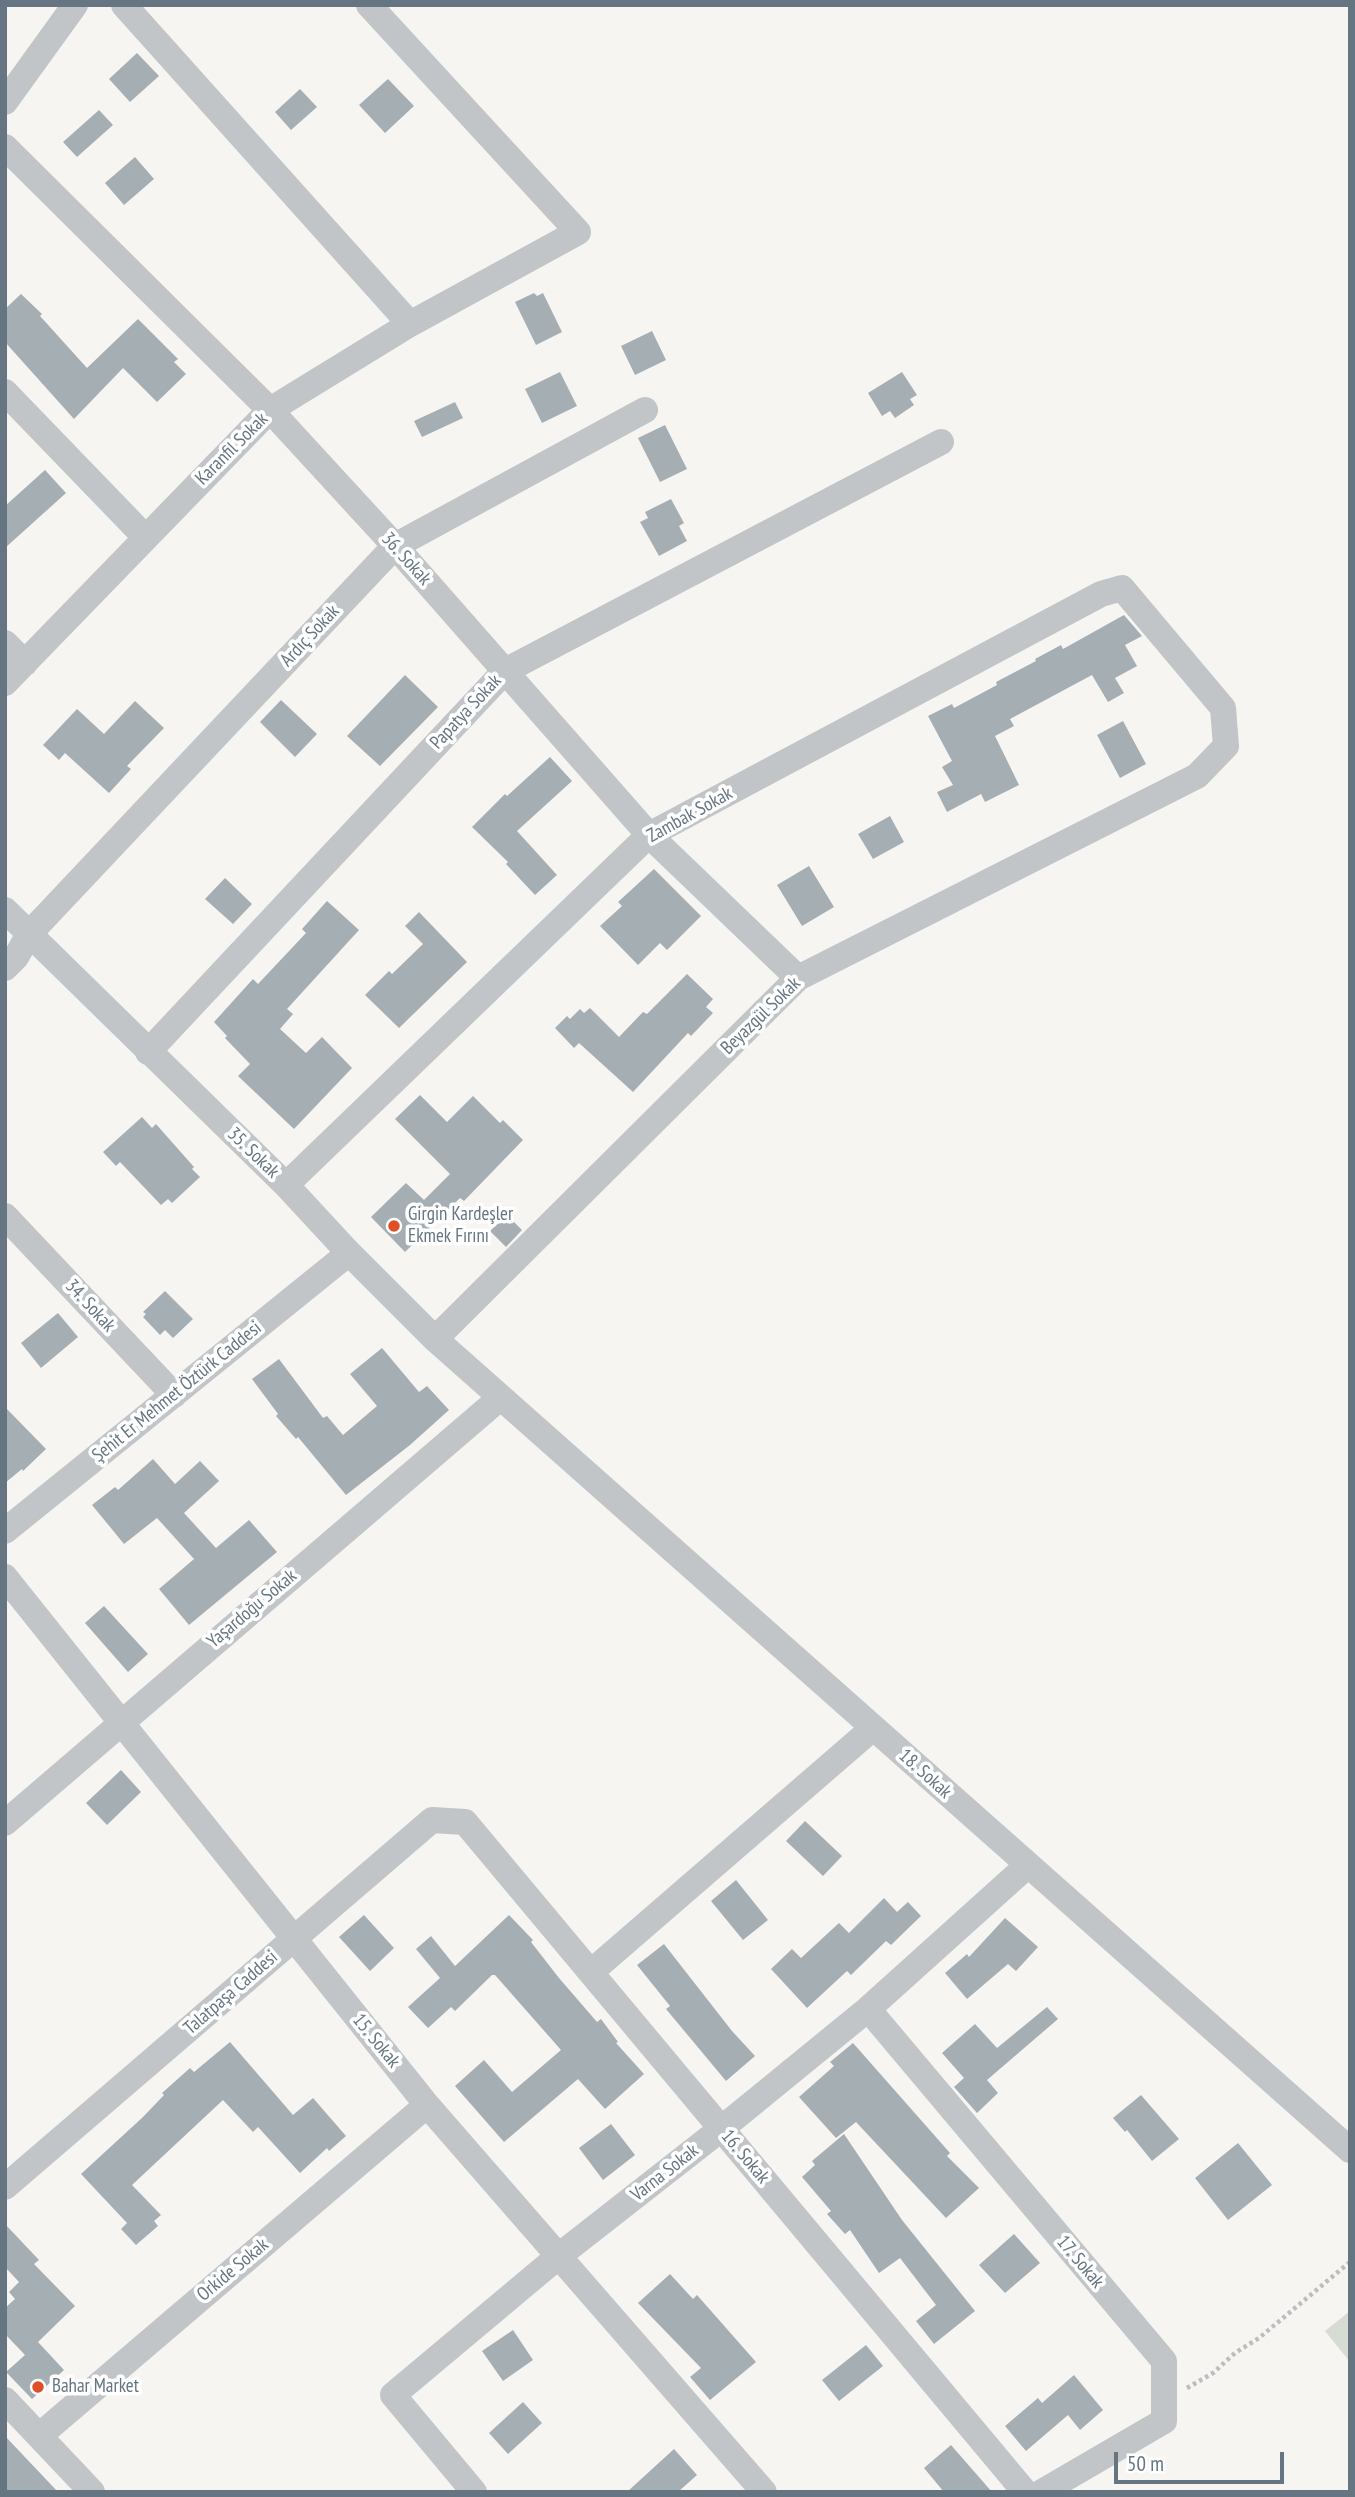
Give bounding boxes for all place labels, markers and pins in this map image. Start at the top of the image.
place label: Girgin Kardeşler Ekmek Fırını [408,1204,513,1248]
marker: Girgin Kardeşler Ekmek Fırını [386,1218,402,1234]
place label: Bahar Market [52,2376,139,2398]
marker: Bahar Market [30,2379,46,2395]

